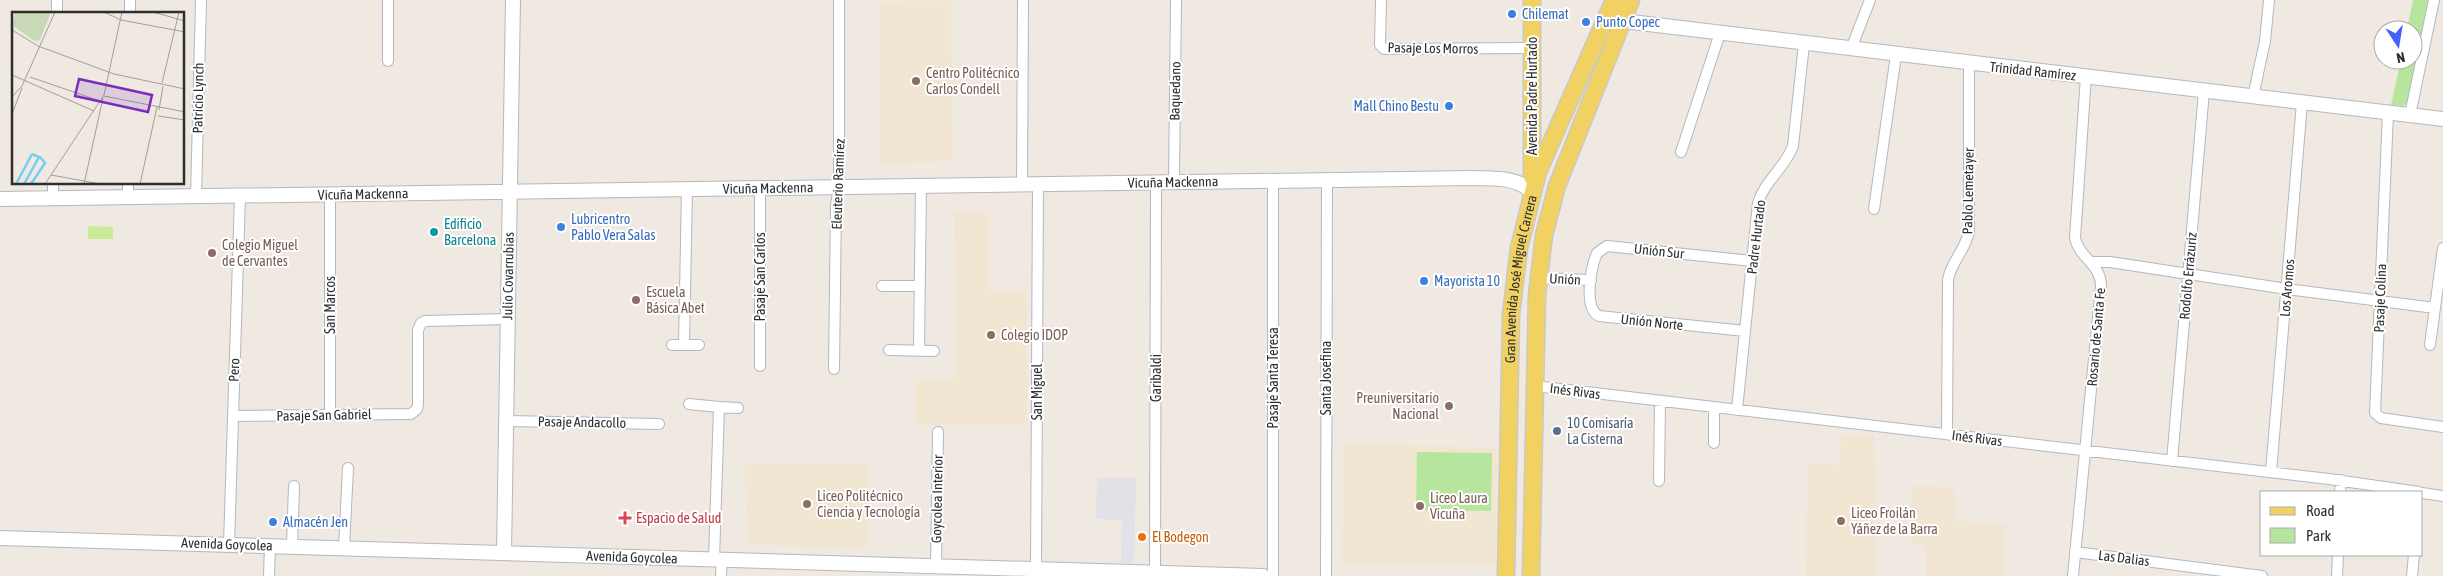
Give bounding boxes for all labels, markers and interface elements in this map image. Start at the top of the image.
place label: Chilemat [1522,6,1569,22]
marker: Chilemat [1506,8,1518,20]
inset map [12,12,185,185]
place label: Punto Copec [1596,14,1661,30]
marker: Punto Copec [1580,16,1592,28]
north arrow [2373,20,2423,70]
street label: Avenida Padre Hurtado [1524,37,1540,155]
street label: Pasaje Los Morros [1388,39,1479,57]
text: N [2395,49,2406,66]
street label: Trinidad Ramírez [1989,59,2077,83]
street label: Baquedano [1166,61,1184,121]
street label: Patricio Lynch [189,62,207,134]
place label: Centro Politécnico Carlos Condell [926,65,1019,97]
marker: Centro Politécnico Carlos Condell [910,75,922,87]
place label: Mall Chino Bestu [1353,98,1439,114]
marker: Mall Chino Bestu [1443,100,1455,112]
street label: Eleuterio Ramírez [828,138,848,230]
street label: Pablo Lemetayer [1959,147,1977,234]
street label: Vicuña Mackenna [1128,173,1218,191]
street label: Vicuña Mackenna [723,179,813,197]
street label: Vicuña Mackenna [318,185,408,203]
street label: Gran Avenida José Miguel Carrera [1502,193,1540,363]
street label: Padre Hurtado [1744,199,1768,275]
place label: Lubricentro Pablo Vera Salas [571,211,655,243]
place label: Edificio Barcelona [444,216,496,248]
marker: Lubricentro Pablo Vera Salas [555,221,567,233]
marker: Edificio Barcelona [428,226,440,238]
street label: Julio Covarrubias [499,232,517,320]
street label: Pasaje San Carlos [752,232,768,322]
street label: Rodolfo Errázuriz [2176,232,2200,320]
place label: Colegio Miguel de Cervantes [222,237,298,269]
street label: Unión Sur [1633,240,1686,262]
marker: Colegio Miguel de Cervantes [206,247,218,259]
street label: Los Aromos [2277,258,2298,318]
street label: Pasaje Colina [2371,263,2389,333]
street label: Unión [1549,270,1581,288]
place label: Mayorista 10 [1434,273,1500,289]
marker: Mayorista 10 [1418,275,1430,287]
street label: San Marcos [322,276,338,334]
place label: Escuela Básica Abet [646,284,705,316]
street label: Rosario de Santa Fe [2084,287,2108,387]
marker: Escuela Básica Abet [630,294,642,306]
street label: Unión Norte [1620,311,1684,333]
place label: Colegio IDOP [1001,327,1068,343]
street label: Pasaje Santa Teresa [1265,327,1281,429]
marker: Colegio IDOP [985,329,997,341]
street label: Santa Josefina [1318,341,1334,415]
street label: Garibaldi [1148,354,1164,402]
street label: Pero [226,358,242,382]
street label: San Miguel [1029,363,1045,420]
street label: Inés Rivas [1549,380,1601,402]
place label: Preuniversitario Nacional [1356,390,1439,422]
marker: Preuniversitario Nacional [1443,400,1455,412]
street label: Pasaje San Gabriel [276,406,372,424]
street label: Pasaje Andacollo [538,413,626,431]
place label: 10 Comisaría La Cisterna [1567,415,1634,447]
marker: 10 Comisaría La Cisterna [1551,425,1563,437]
street label: Inés Rivas [1951,427,2003,449]
street label: Goycolea Interior [928,454,946,543]
place label: Liceo Politécnico Ciencia y Tecnología [817,488,920,520]
place label: Liceo Laura Vicuña [1430,490,1488,522]
legend [2260,491,2423,556]
marker: Liceo Politécnico Ciencia y Tecnología [801,498,813,510]
marker: Liceo Laura Vicuña [1414,500,1426,512]
text: Road [2306,502,2335,519]
place label: Liceo Froilán Yáñez de la Barra [1851,505,1938,537]
place label: Espacio de Salud [636,510,721,526]
marker: Espacio de Salud [618,511,632,525]
place label: Almacén Jen [283,514,348,530]
marker: Liceo Froilán Yáñez de la Barra [1835,515,1847,527]
marker: Almacén Jen [267,516,279,528]
text: Park [2306,527,2331,544]
place label: El Bodegon [1152,529,1209,545]
marker: El Bodegon [1136,531,1148,543]
street label: Avenida Goycolea [181,534,273,554]
street label: Avenida Goycolea [586,547,678,567]
street label: Las Dalias [2097,547,2151,569]

